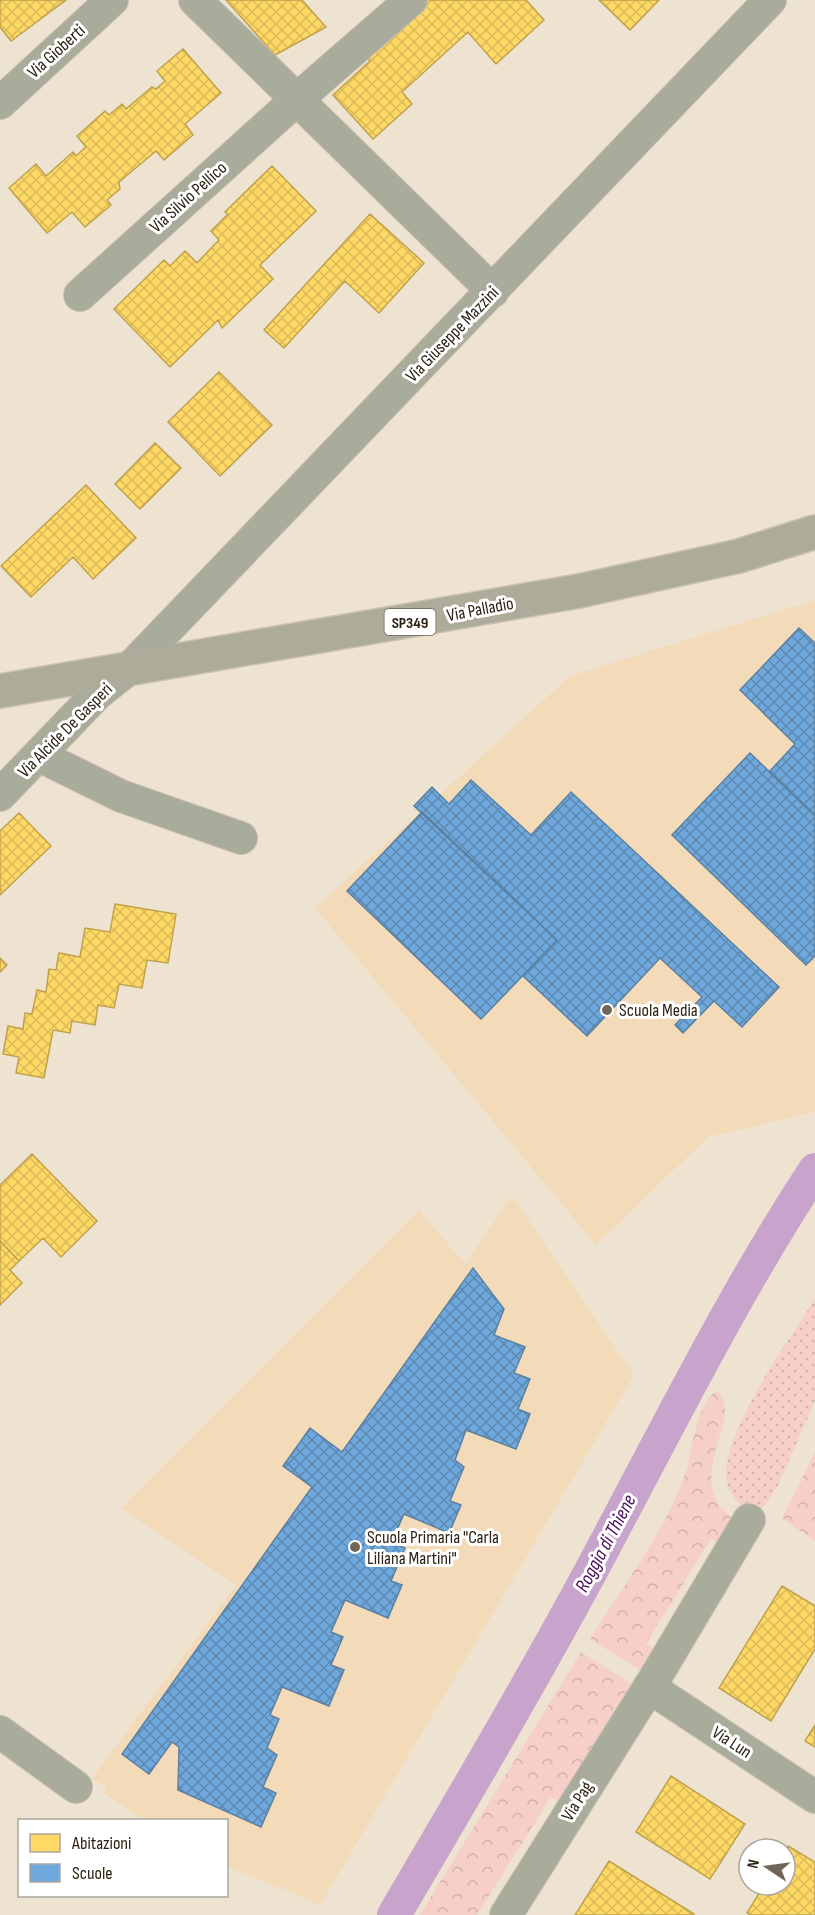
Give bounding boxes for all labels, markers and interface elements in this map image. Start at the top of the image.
street label: Via Gioberti [23,20,89,83]
street label: Via Silvio Pellico [146,157,231,237]
street label: Via Giuseppe Mazzini [401,282,503,387]
street label: Via Palladio [445,593,515,626]
road number: SP349 [384,609,436,635]
street label: Via Alcide De Gasperi [14,679,117,782]
place label: Scuola Media [619,1000,698,1021]
marker: Scuola Media [600,1003,614,1017]
water label: Roggia di Thiene [570,1491,642,1596]
place label: Scuola Primaria "Carla Liliana Martini" [367,1527,499,1569]
marker: Scuola Primaria "Carla Liliana Martini" [348,1540,362,1554]
street label: Via Lun [708,1722,756,1763]
street label: Via Pag [557,1778,598,1825]
legend [18,1819,228,1897]
text: Abitazioni [71,1833,131,1854]
north arrow [737,1837,797,1897]
text: N [744,1858,764,1870]
text: Scuole [72,1863,112,1884]

